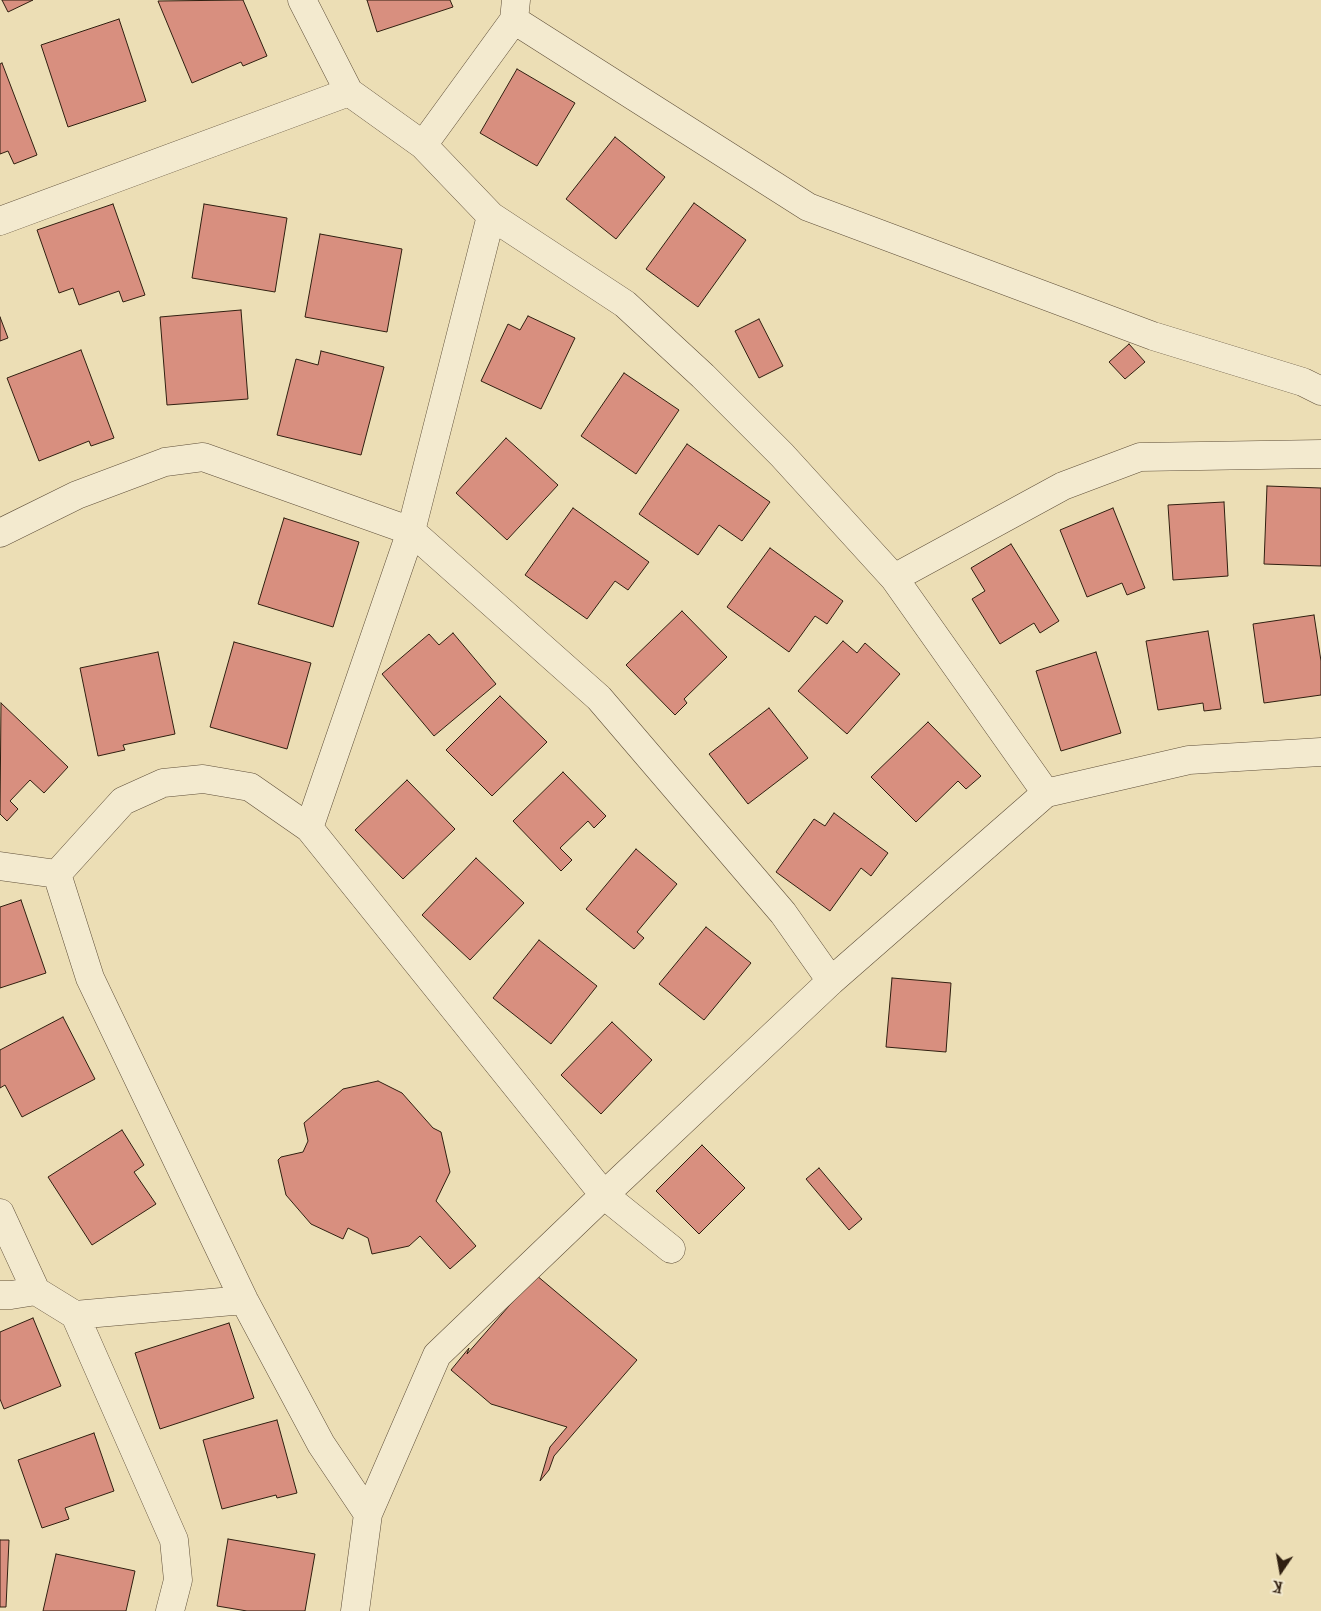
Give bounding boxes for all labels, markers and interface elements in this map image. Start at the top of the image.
north arrow [1256,1546,1306,1596]
text: K [1271,1577,1284,1596]

